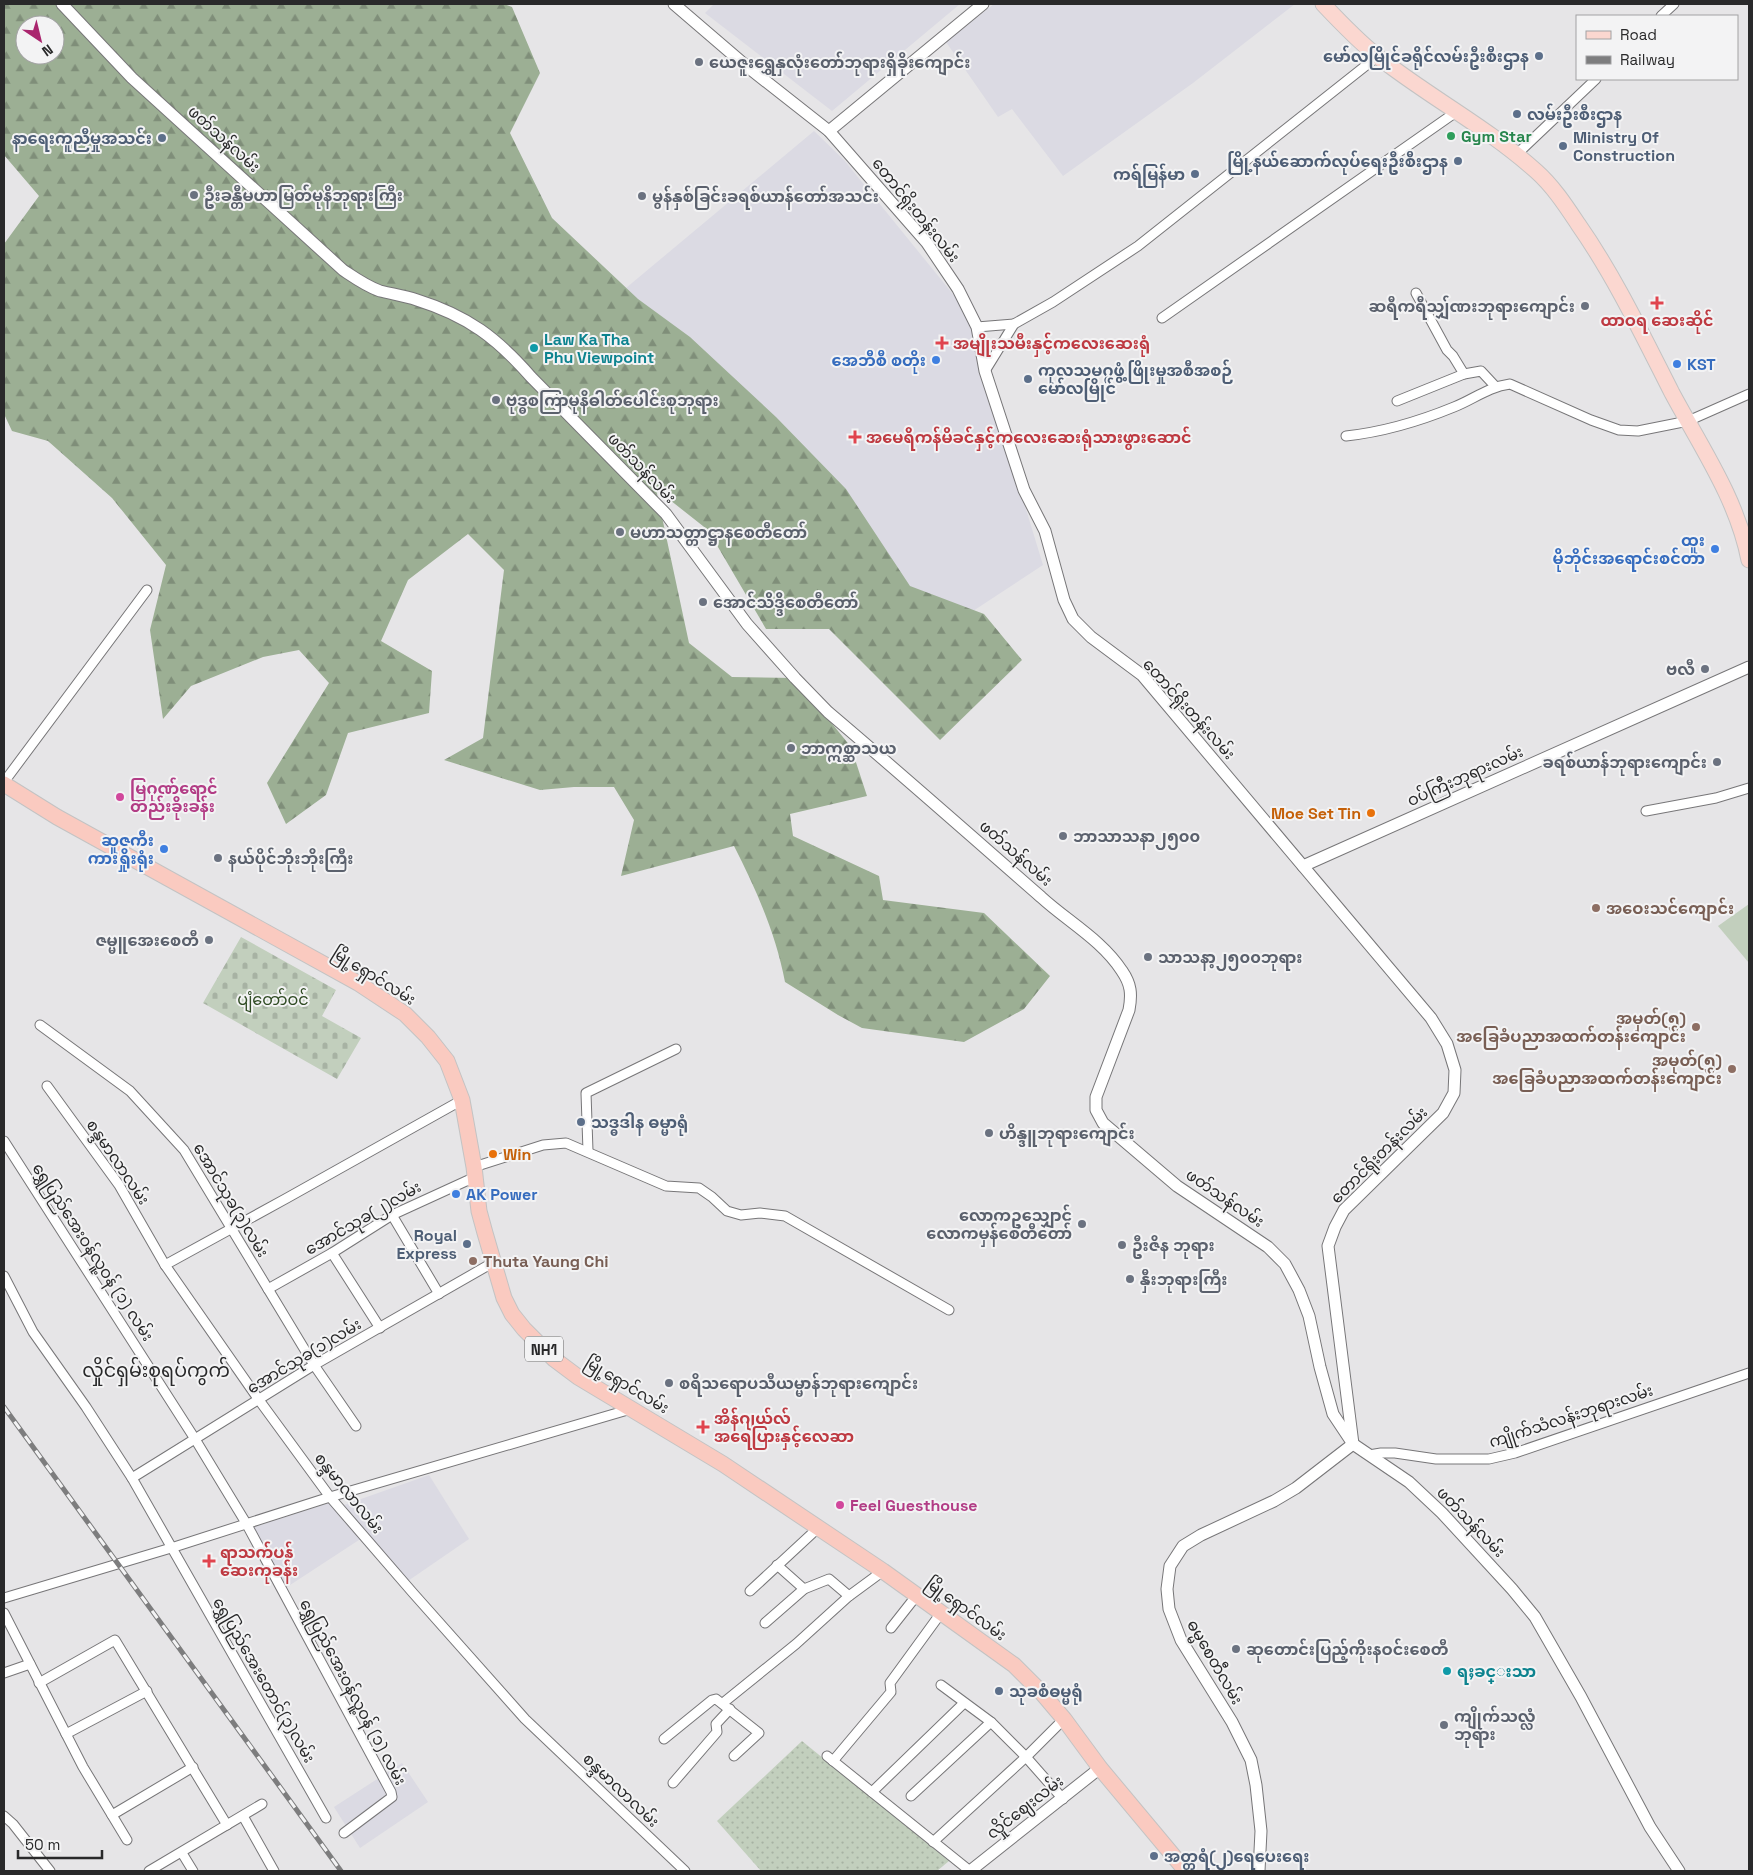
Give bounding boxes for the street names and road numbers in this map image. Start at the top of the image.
street label: ဖတ်သန်လမ်း [181,100,265,179]
street label: တောင်ရိုးတန်းလမ်း [864,153,966,269]
street label: ဖတ်သန်လမ်း [601,428,682,510]
street label: တောင်ရိုးတန်းလမ်း [1135,653,1241,767]
street label: ဝပ်ကြီးဘုရားလမ်း [1403,740,1528,815]
street label: ဖတ်သန်လမ်း [973,815,1058,893]
street label: မြို့ရှောင်လမ်း [326,941,420,1013]
street label: တောင်ရိုးတန်းလမ်း [1325,1101,1435,1211]
street label: စန္ဒမာလာလမ်း [79,1115,155,1211]
street label: အောင်သုခ(၃)လမ်း [185,1138,274,1263]
street label: ရွှေပြည်အေးဝန်လူ့ဝန် (၁) လမ်း [25,1158,159,1347]
street label: ဖတ်သန်လမ်း [1180,1163,1269,1234]
street label: အောင်သုခ(၂)လမ်း [301,1175,427,1263]
street label: အောင်သုခ(၁)လမ်း [242,1313,367,1402]
road number: NH1 [525,1336,563,1362]
street label: မြို့ရှောင်လမ်း [579,1351,674,1422]
street label: ကျိုက်သံလန်းဘုရားလမ်း [1486,1379,1657,1456]
street label: စန္ဒမာလာလမ်း [307,1447,389,1540]
street label: ဖတ်သန်လမ်း [1430,1482,1511,1564]
street label: မြို့ရှောင်လမ်း [919,1572,1011,1649]
street label: ရွှေပြည်အေးတောင်(၃)လမ်း [205,1593,321,1768]
street label: ရွှေပြည်အေးဝန်လူ့ဝန် (၁) လမ်း [292,1595,412,1790]
street label: ဓမ္မစေတီလမ်း [1179,1615,1249,1710]
street label: စန္ဒမာလာလမ်း [576,1747,664,1834]
street label: လှိုင်ဈေးလမ်း [982,1770,1070,1846]

